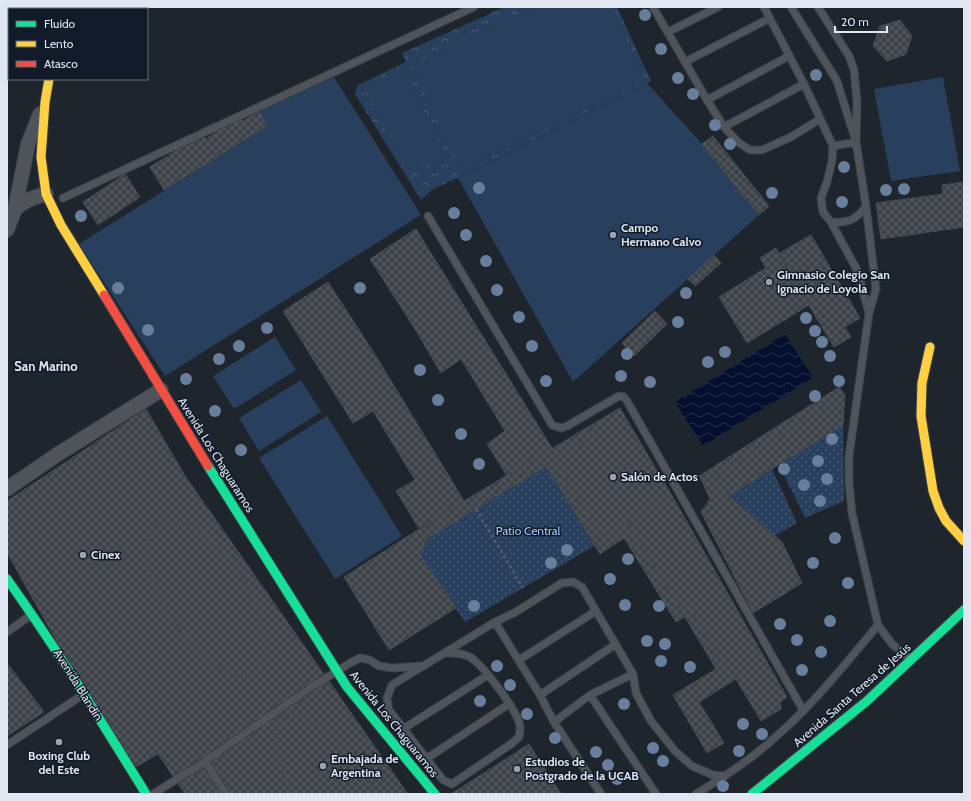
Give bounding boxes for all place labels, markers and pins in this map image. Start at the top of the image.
place label: Campo Hermano Calvo [621,220,702,249]
marker: Campo Hermano Calvo [608,230,618,240]
place label: Gimnasio Colegio San Ignacio de Loyola [777,267,890,296]
marker: Gimnasio Colegio San Ignacio de Loyola [764,277,774,287]
place label: Salón de Actos [621,469,698,484]
marker: Salón de Actos [608,472,618,482]
place label: Cinex [91,547,120,562]
marker: Cinex [78,550,88,560]
marker: Boxing Club del Este [54,737,64,747]
place label: Boxing Club del Este [28,748,90,777]
place label: Embajada de Argentina [331,751,398,780]
place label: Estudios de Postgrado de la UCAB [525,754,639,783]
marker: Embajada de Argentina [318,761,328,771]
marker: Estudios de Postgrado de la UCAB [512,764,522,774]

